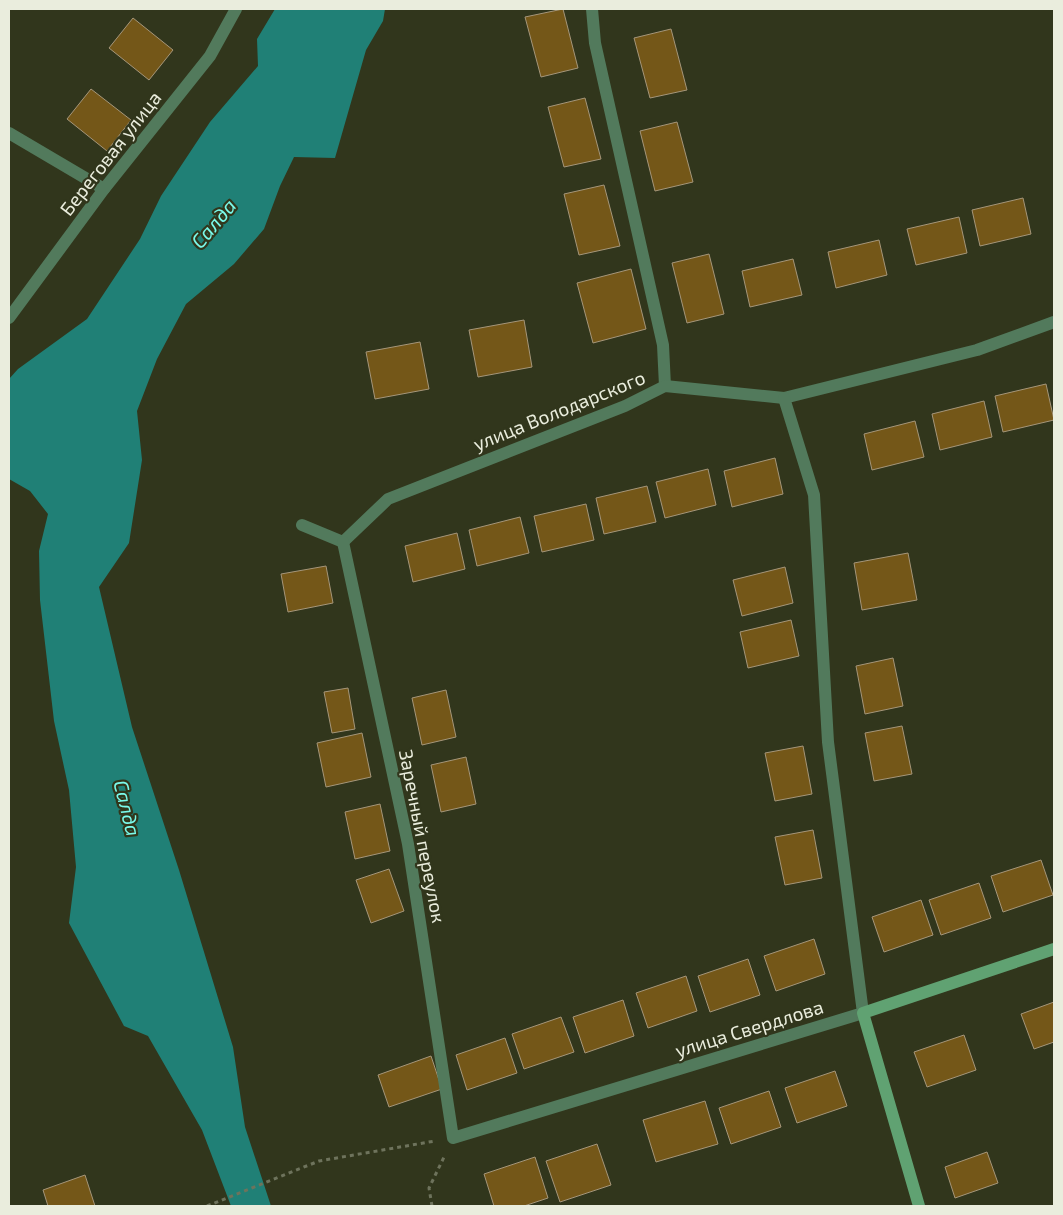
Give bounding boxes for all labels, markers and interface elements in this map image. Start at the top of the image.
street label: Береговая улица [54,86,166,220]
water label: Салда [186,193,240,253]
street label: улица Володарского [470,365,649,456]
street label: Заречный переулок [394,747,451,925]
water label: Салда [109,777,147,839]
street label: улица Свердлова [672,995,826,1062]

